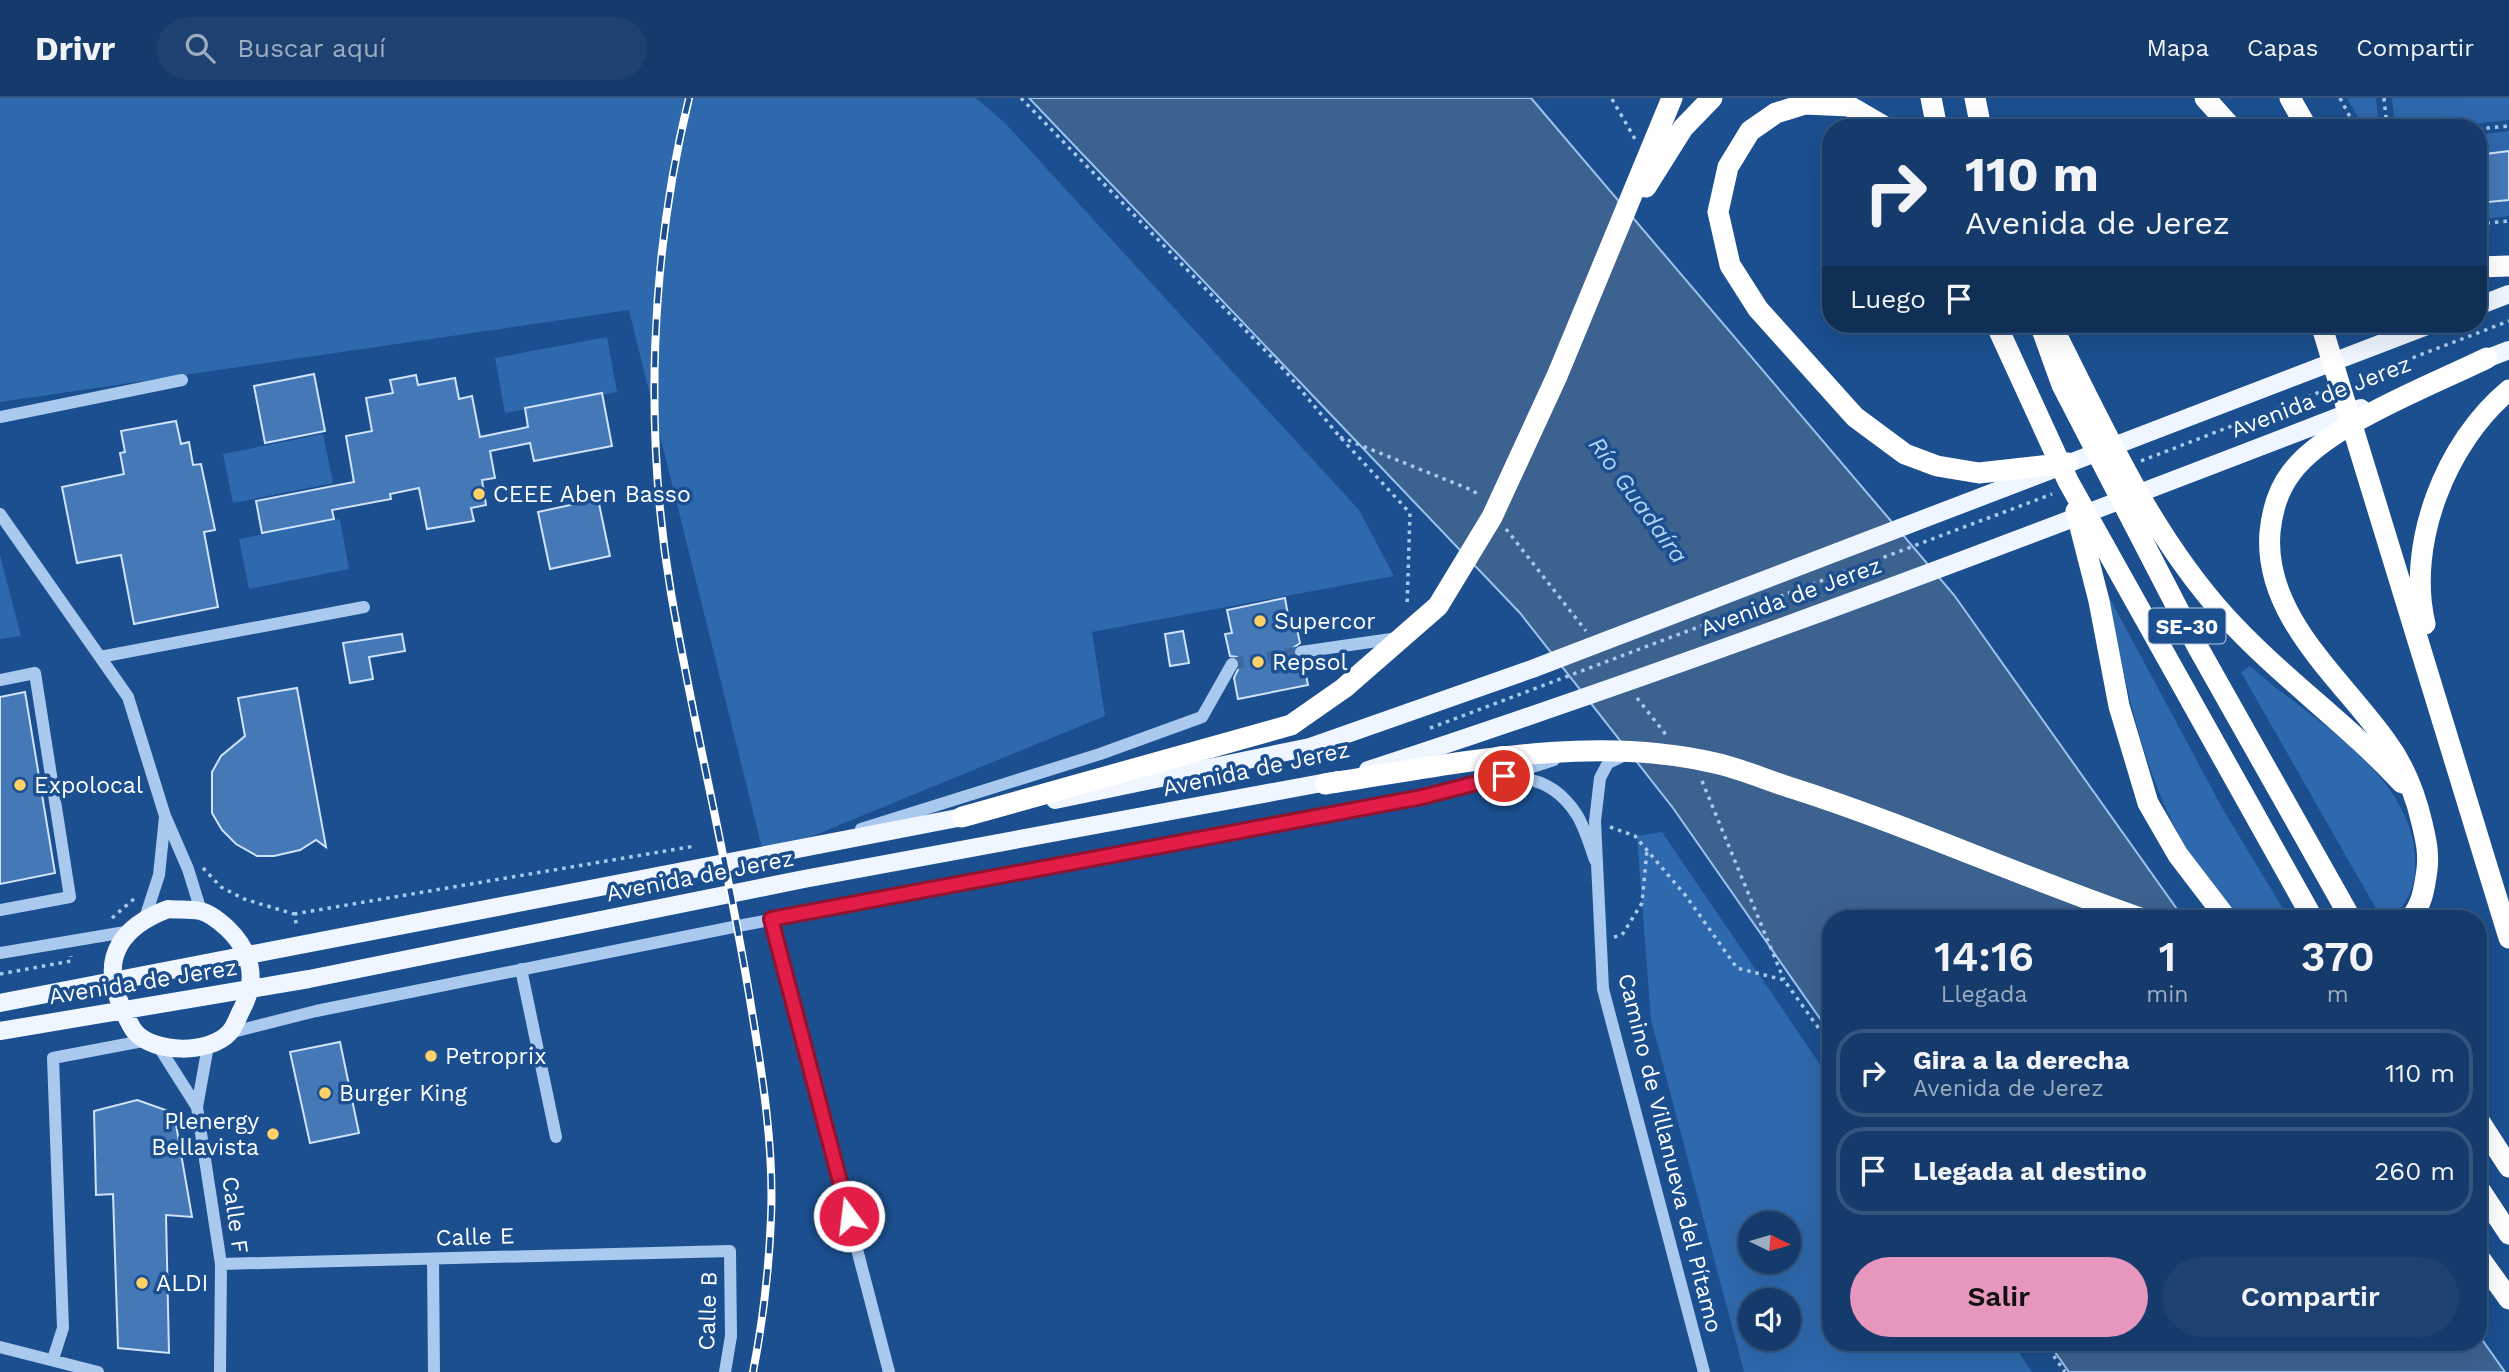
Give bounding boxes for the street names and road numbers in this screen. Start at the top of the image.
street label: Avenida de Jerez [2227,350,2415,444]
street label: Avenida de Jerez [1697,552,1885,642]
road number: SE-30 [2148,608,2226,644]
street label: Avenida de Jerez [1160,736,1352,802]
street label: Avenida de Jerez [604,845,796,907]
street label: Avenida de Jerez [47,954,239,1010]
street label: Camino de Villanueva del Pítamo [1612,971,1728,1335]
street label: Calle F [216,1174,254,1256]
street label: Calle E [435,1222,515,1252]
street label: Calle B [693,1271,723,1351]

